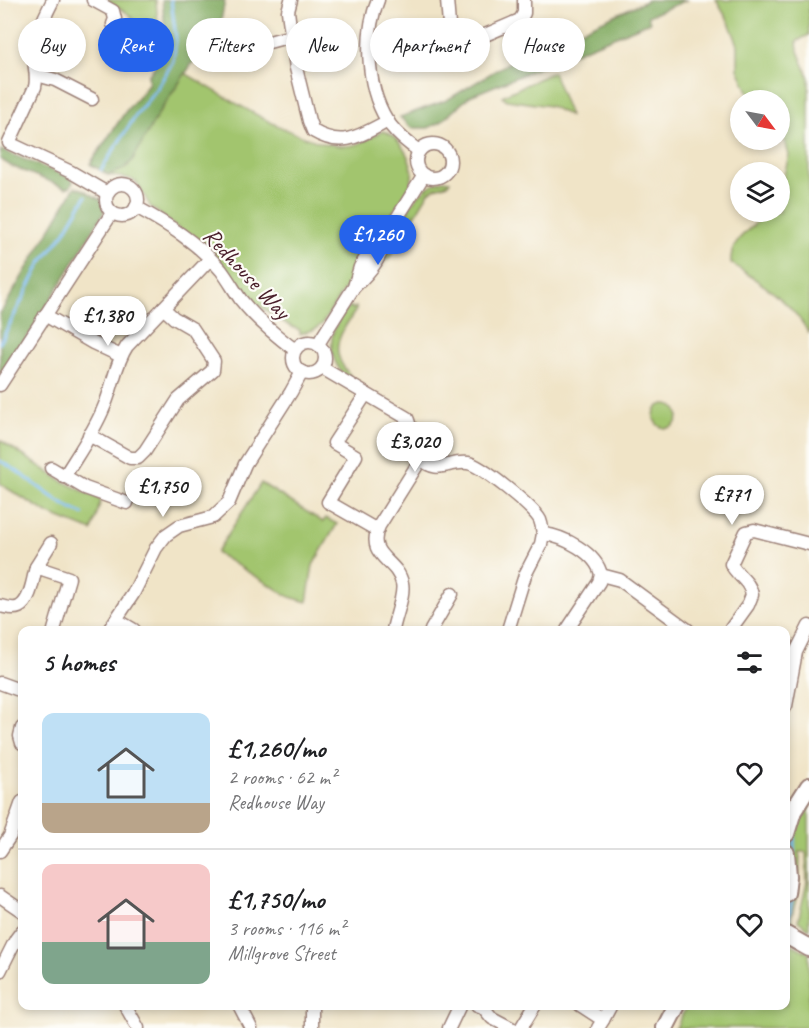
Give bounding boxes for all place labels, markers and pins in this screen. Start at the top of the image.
pin: £1,260 [329,215,427,266]
pin: £1,380 [59,296,157,347]
pin: £3,020 [366,422,464,473]
pin: £1,750 [114,467,212,518]
pin: £771 [696,475,768,526]

